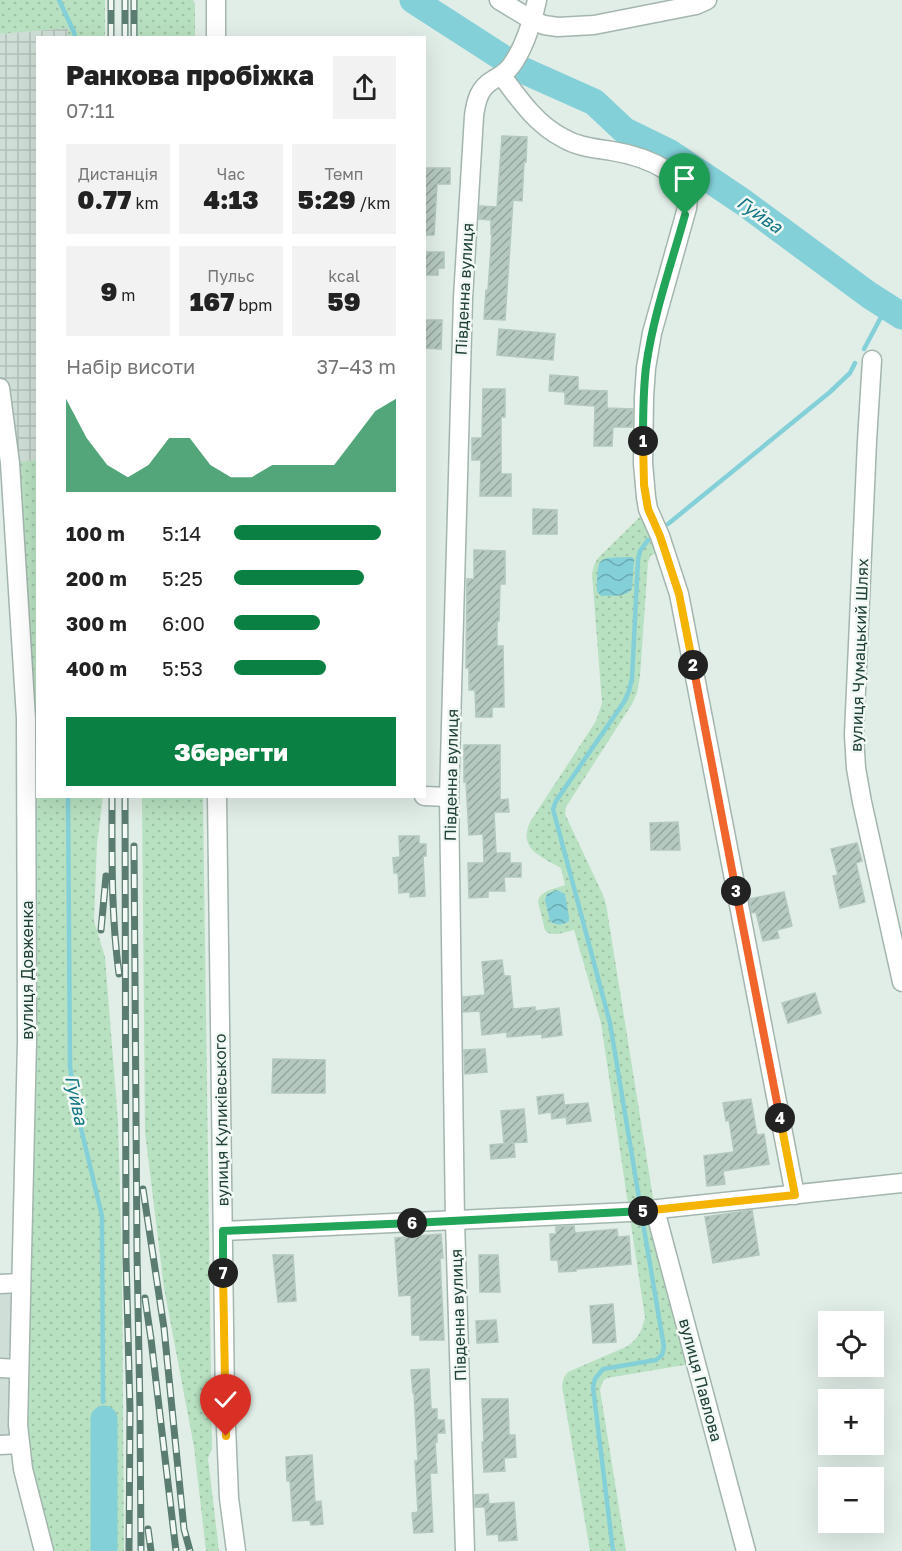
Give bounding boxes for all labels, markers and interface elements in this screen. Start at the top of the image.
button: share [333,56,396,119]
text: Ранкова пробіжка [66,59,314,91]
text: 07:11 [66,98,114,122]
pin [659,153,710,215]
icon: arrive [668,162,701,195]
text: Дистанція [78,164,158,184]
text: Час [217,164,245,184]
text: Темп [325,164,363,184]
text: 0.77 [77,184,131,215]
text: 4:13 [203,184,259,215]
text: 5:29 [298,184,356,215]
water label: Гуйва [733,191,787,238]
text: km [131,193,159,213]
text: /km [356,193,390,213]
street label: Південна вулиця [451,222,477,356]
text: Пульс [207,266,255,286]
text: kcal [328,266,360,286]
text: 9 [100,276,117,307]
text: m [117,285,136,305]
text: 167 [190,286,235,317]
text: 59 [327,286,361,317]
text: bpm [235,295,272,315]
text: Набір висоти [66,354,195,378]
text: 37–43 m [317,354,396,378]
pin: 1 [628,426,658,456]
text: 1 [639,431,647,451]
text: 100 m [66,521,125,545]
text: 5:14 [162,521,202,545]
street label: вулиця Чумацький Шлях [846,558,872,752]
text: 200 m [66,566,127,590]
text: 5:25 [162,566,203,590]
text: 300 m [66,611,127,635]
text: 6:00 [162,611,205,635]
pin: 2 [678,650,708,680]
text: 2 [688,655,698,675]
text: 400 m [66,656,127,680]
text: 5:53 [162,656,203,680]
street label: Південна вулиця [440,709,462,841]
button: Зберегти [66,717,396,786]
pin: 3 [721,876,751,906]
text: 3 [731,881,741,901]
street label: вулиця Довженка [17,900,37,1040]
street label: вулиця Куликівського [209,1033,233,1207]
water label: Гуйва [61,1073,93,1128]
pin: 4 [765,1103,795,1133]
text: 4 [775,1108,785,1128]
pin: 5 [628,1196,658,1226]
text: 5 [638,1201,648,1221]
pin: 6 [397,1208,427,1238]
text: 6 [407,1213,417,1233]
street label: Південна вулиця [446,1248,470,1382]
pin: 7 [208,1258,238,1288]
text: 7 [219,1263,227,1283]
map controls [818,1311,884,1533]
button: locate [818,1311,884,1377]
street label: вулиця Павлова [675,1316,727,1444]
pin [200,1374,251,1436]
icon: check [209,1383,242,1416]
button: + [818,1389,884,1455]
button: − [818,1467,884,1533]

